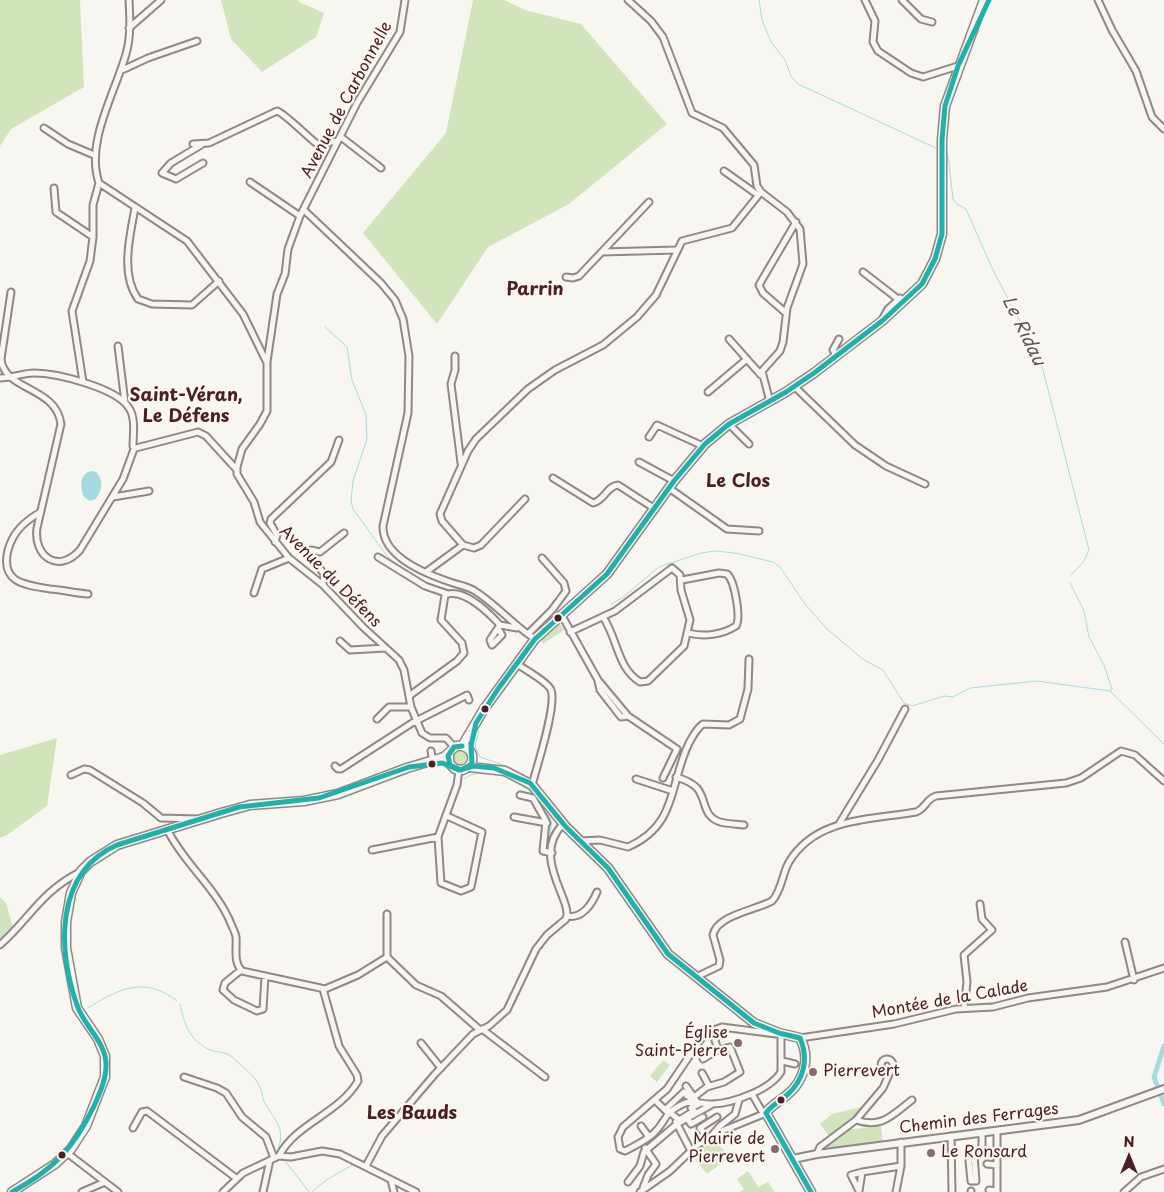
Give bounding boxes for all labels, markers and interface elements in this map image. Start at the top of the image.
street label: Avenue de Carbonnelle [298,18,396,182]
district label: Parrin [506,279,564,301]
water label: Le Ridau [997,293,1049,369]
district label: Saint-Véran, Le Défens [129,385,243,428]
district label: Le Clos [706,471,770,493]
street label: Avenue du Défens [275,522,385,632]
unlabelled marker [553,613,563,623]
unlabelled marker [480,704,490,714]
unlabelled marker [427,759,437,769]
street label: Montée de la Calade [870,977,1030,1023]
place label: Église Saint-Pierre [635,1024,728,1062]
marker: Église Saint-Pierre [732,1037,744,1049]
place label: Pierrevert [823,1062,900,1082]
marker: Pierrevert [807,1066,819,1078]
unlabelled marker [776,1095,786,1105]
street label: Chemin des Ferrages [898,1100,1060,1138]
district label: Les Bauds [367,1103,457,1125]
place label: Mairie de Pierrevert [688,1130,765,1168]
text: N [1123,1131,1135,1152]
north arrow [1104,1132,1154,1182]
marker: Mairie de Pierrevert [769,1143,781,1155]
place label: Le Ronsard [941,1143,1027,1163]
marker: Le Ronsard [925,1147,937,1159]
unlabelled marker [57,1150,67,1160]

